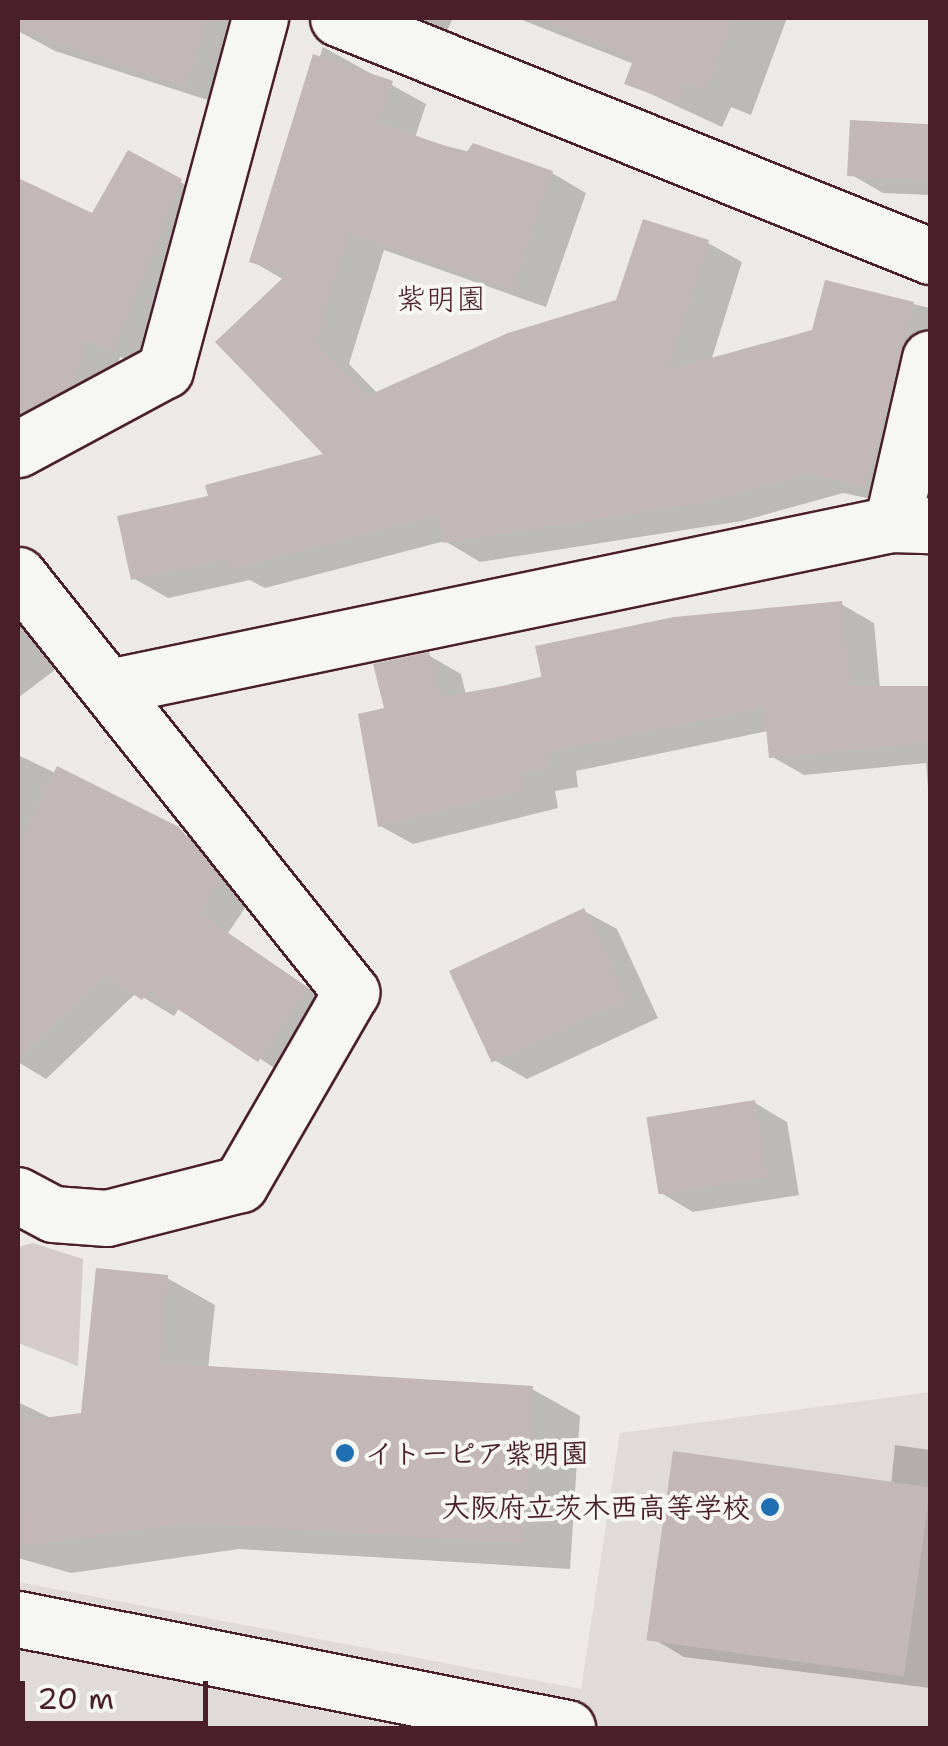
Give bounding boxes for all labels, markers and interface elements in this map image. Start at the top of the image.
district label: 紫明園 [396,281,486,317]
place label: イトーピア紫明園 [365,1436,589,1470]
marker: イトーピア紫明園 [334,1442,356,1464]
place label: 大阪府立茨木西高等学校 [442,1490,750,1524]
marker: 大阪府立茨木西高等学校 [759,1496,781,1518]
scale bar [25,1661,212,1723]
text: 20 m [37,1678,114,1719]

